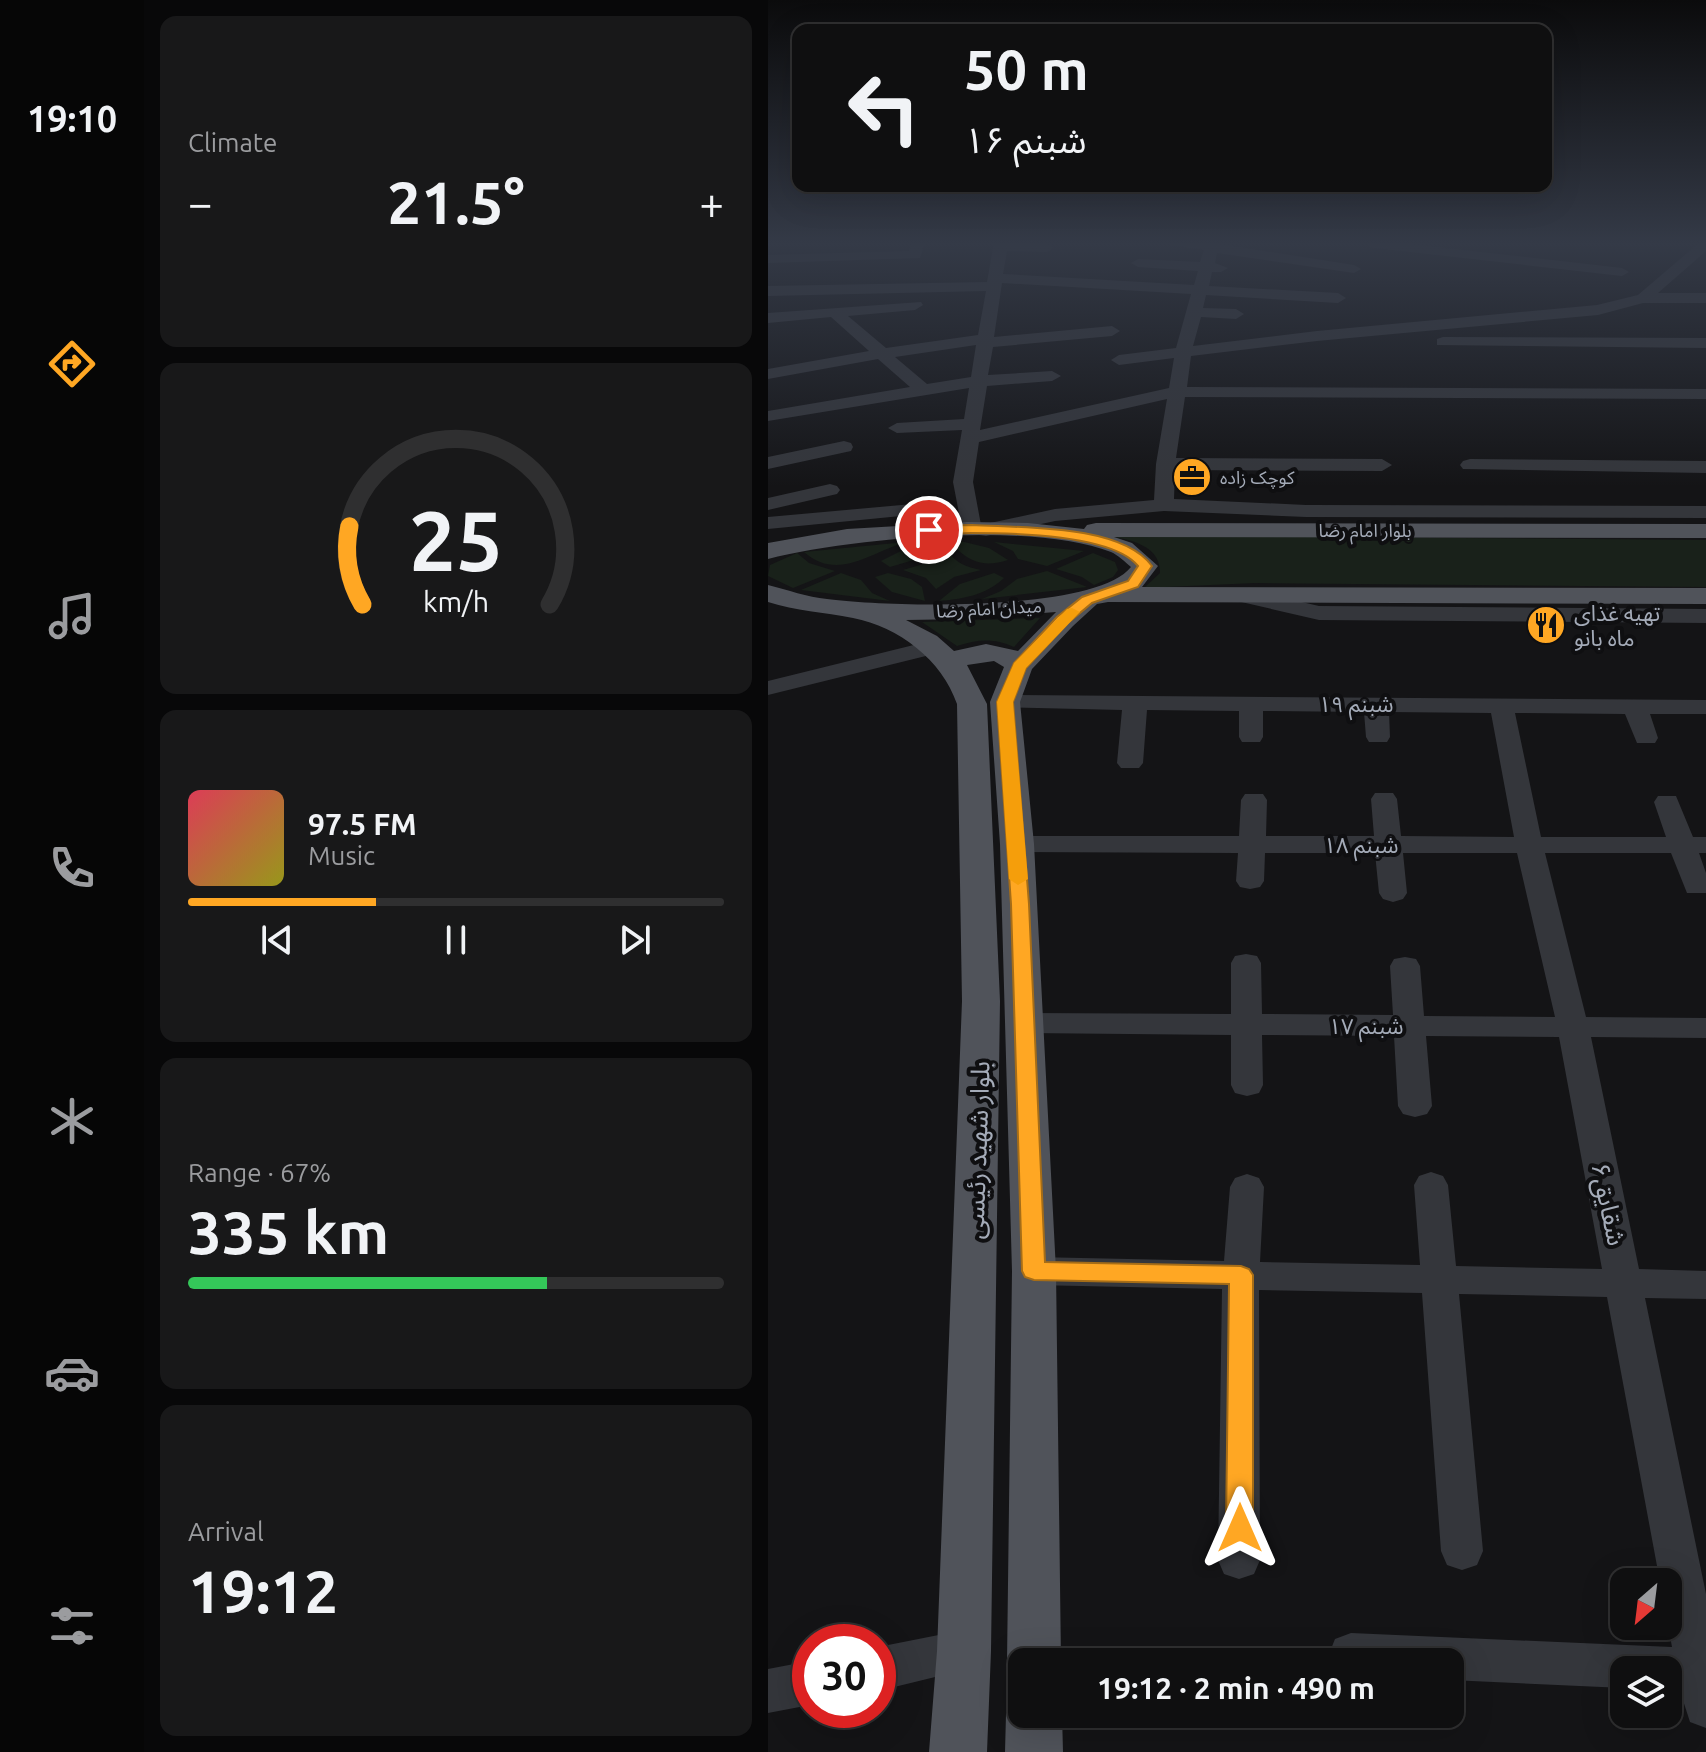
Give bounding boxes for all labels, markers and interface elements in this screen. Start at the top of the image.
text: 50 m [964,38,1089,101]
icon: left [832,56,936,160]
text: 19:10 [27,98,117,139]
text: شبنم ۱۶ [964,119,1087,160]
text: Climate [188,128,277,157]
text: 21.5° [387,168,525,235]
text: − [188,178,213,227]
text: + [699,178,724,227]
icon: directions [44,336,100,392]
office icon: کوچک زاده [1171,456,1213,498]
place label: کوچک زاده [1220,467,1295,489]
text: 25 [409,492,503,586]
pin [895,496,963,564]
icon: arrive [907,508,951,552]
street label: بلوار امام رضا [1318,520,1412,545]
text: km/h [423,585,489,617]
icon: music [44,588,100,644]
street label: میدان امام رضا [936,595,1043,626]
place label: تهیه غذای ماه بانو [1574,600,1660,651]
restaurant icon: تهیه غذای ماه بانو [1525,604,1567,646]
street label: شبنم ۱۹ [1319,691,1393,721]
text: 97.5 FM [308,807,417,841]
street label: شبنم ۱۸ [1324,832,1398,862]
icon: phone [44,840,100,896]
text: Music [308,841,375,870]
icon: previous [255,918,299,962]
icon: pause [434,918,478,962]
icon: next [613,918,657,962]
street label: شبنم ۱۷ [1329,1013,1403,1043]
street label: بلوار شهید رئیسی [959,1060,996,1240]
icon: climate [44,1093,100,1149]
text: Range · 67% [188,1158,331,1187]
street label: شقایق۶ [1584,1160,1632,1249]
text: 335 km [188,1198,389,1265]
icon: car [44,1345,100,1401]
position arrow [1198,1486,1282,1570]
text: Arrival [188,1517,264,1546]
text: 19:12 [188,1557,338,1624]
north arrow [1610,1568,1682,1640]
map controls [1610,1568,1682,1728]
icon: filters [44,1598,100,1654]
speed limit sign: 30 [792,1624,896,1728]
button: layers [1610,1656,1682,1728]
text: 19:12 · 2 min · 490 m [1097,1671,1375,1705]

